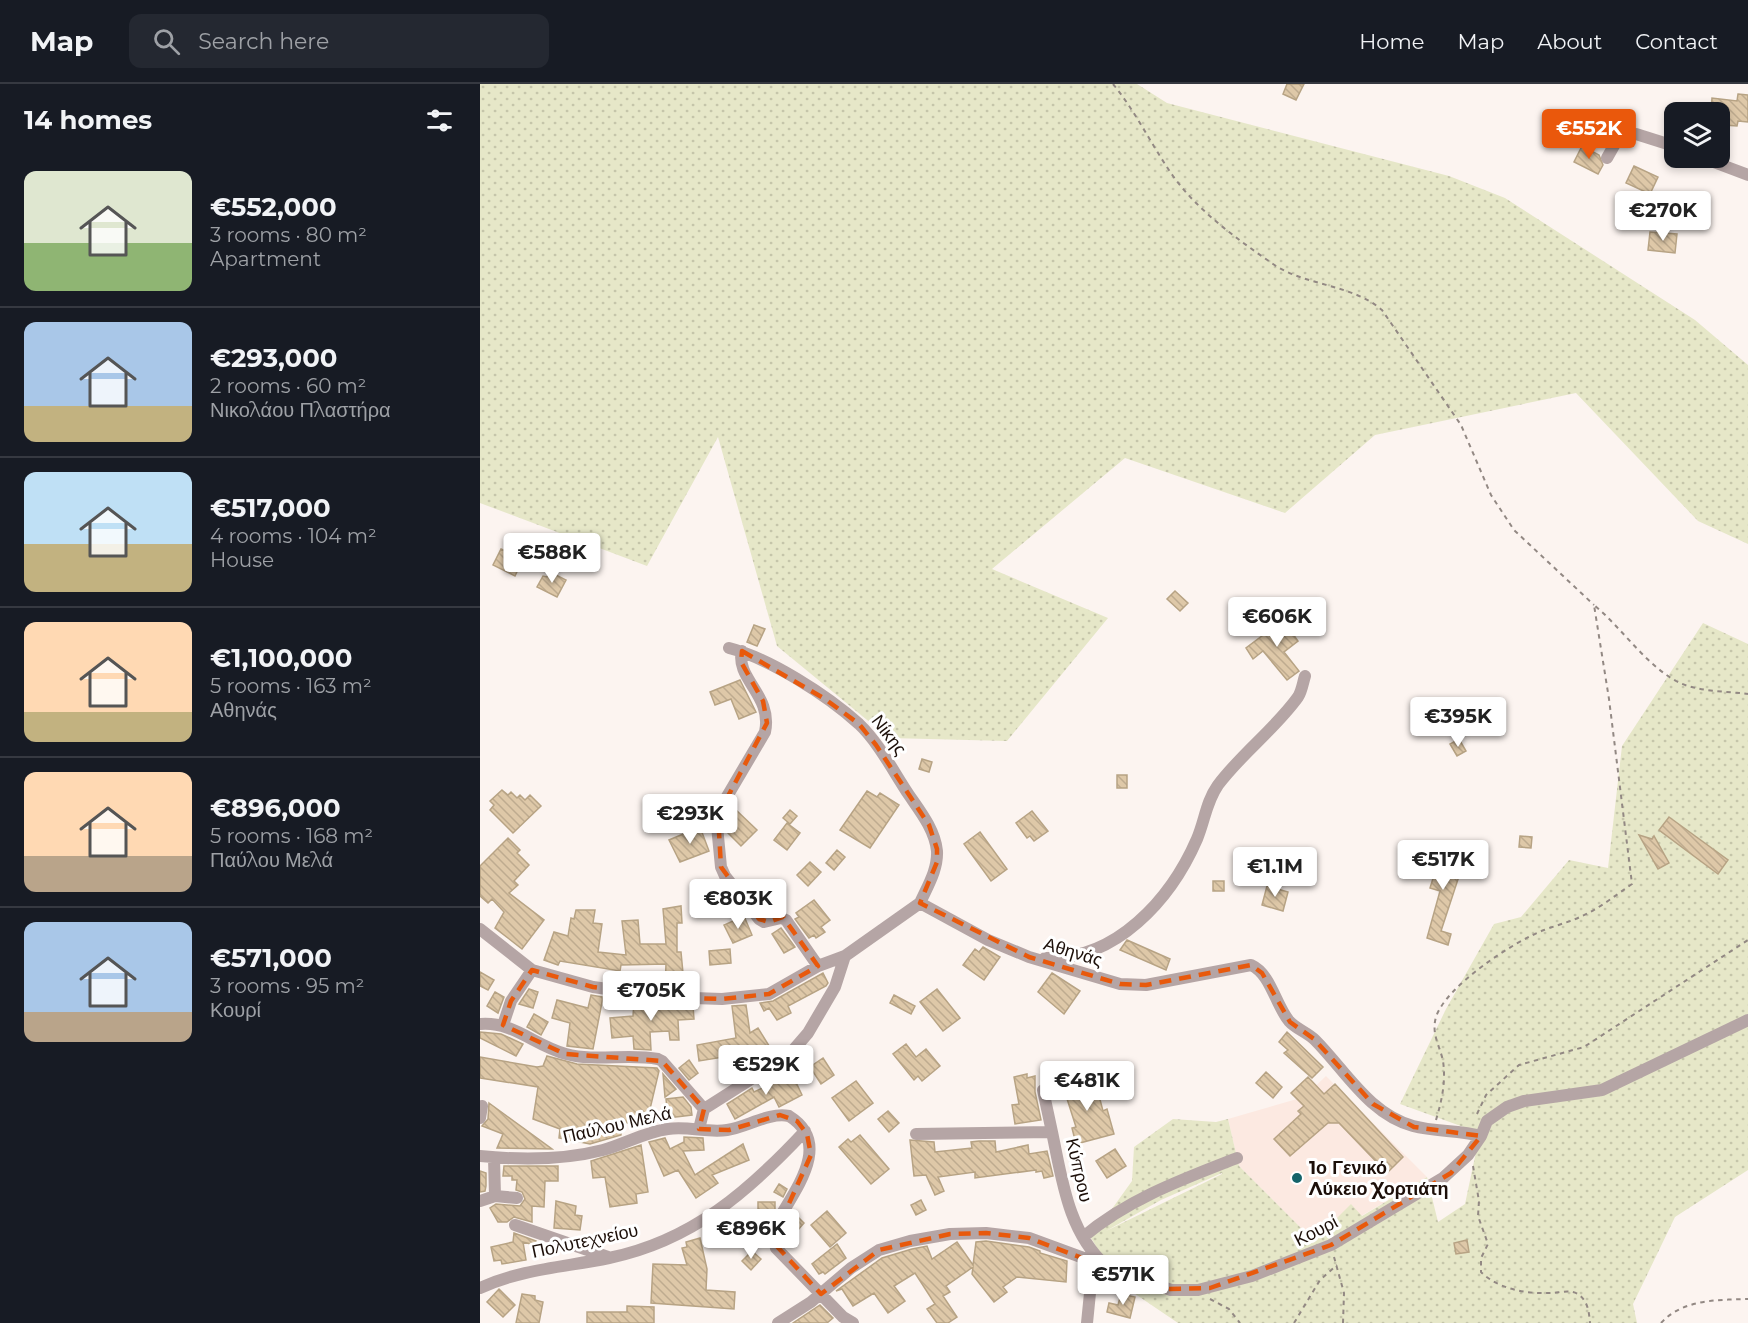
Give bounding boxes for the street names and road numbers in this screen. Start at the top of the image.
street label: Νίκης [867,711,911,760]
street label: Αθηνάς [1041,933,1105,971]
street label: Παύλου Μελά [561,1102,673,1148]
street label: Κύπρου [1061,1136,1097,1204]
street label: Κουρί [1291,1211,1341,1251]
street label: Πολυτεχνείου [530,1219,640,1263]

